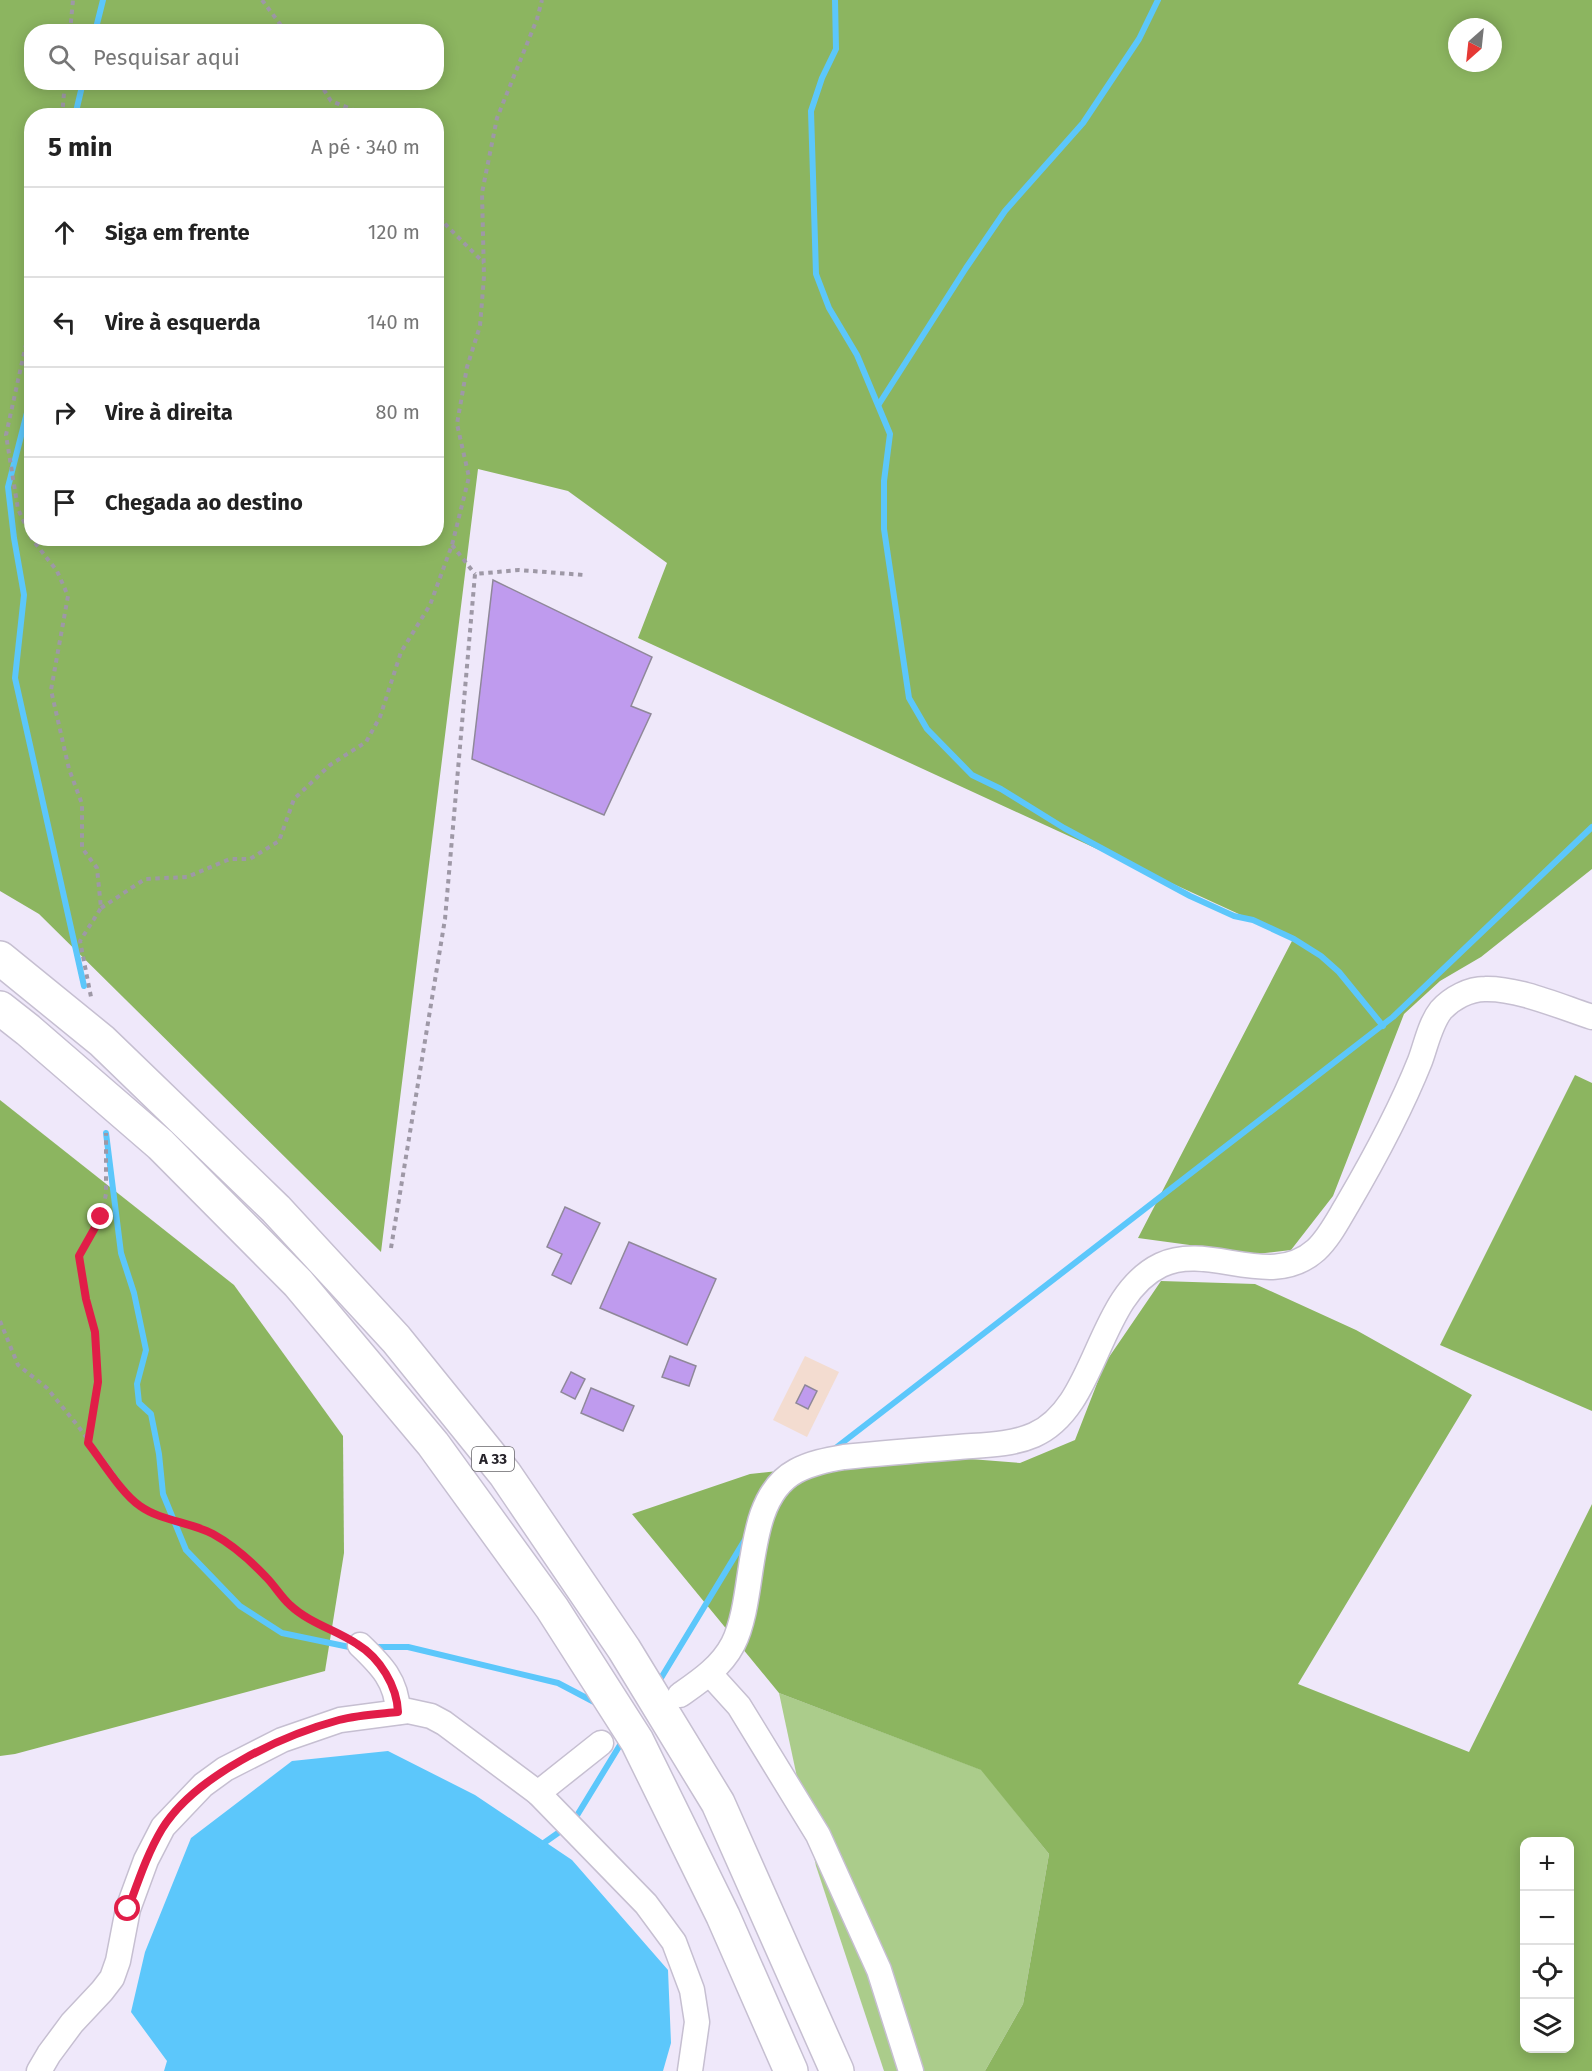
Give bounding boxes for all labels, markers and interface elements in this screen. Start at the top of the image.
north arrow [1448,18,1502,72]
search box [24,24,444,90]
icon: search [45,41,78,74]
text: Pesquisar aqui [93,44,240,71]
text: 5 min [48,132,112,163]
text: A pé · 340 m [311,135,420,159]
icon: ahead [48,216,81,249]
text: Siga em frente [105,219,250,246]
text: 120 m [368,220,420,244]
icon: left [48,306,81,339]
text: Vire à esquerda [105,309,261,336]
text: 140 m [367,310,420,334]
icon: right [48,396,81,429]
text: Vire à direita [105,399,233,426]
text: 80 m [375,400,420,424]
icon: arrive [48,486,81,519]
text: Chegada ao destino [105,489,303,516]
route end [87,1203,113,1229]
road number: A 33 [472,1447,514,1471]
map controls [1520,1837,1574,2053]
button: + [1520,1837,1574,1891]
button: − [1520,1891,1574,1945]
route start [114,1895,140,1921]
button: locate [1520,1945,1574,1999]
button: layers [1520,1999,1574,2053]

